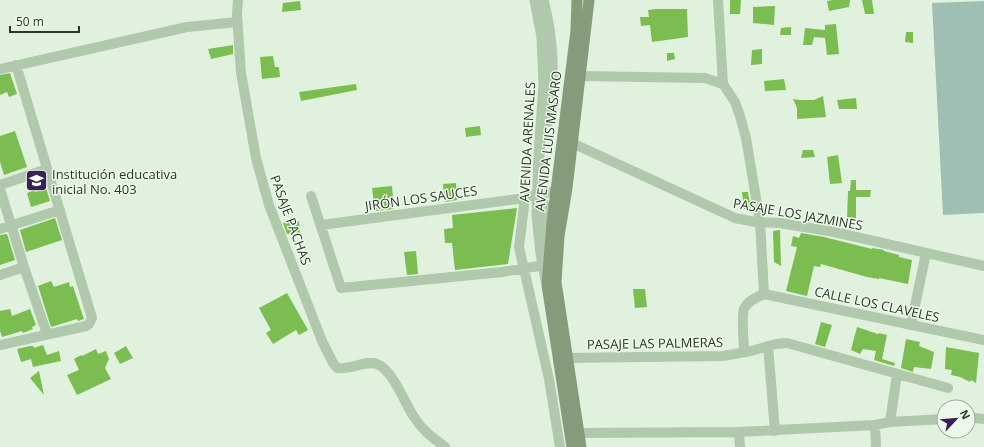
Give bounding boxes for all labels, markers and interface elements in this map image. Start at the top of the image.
scale bar [10,8,79,34]
text: 50 m [16,13,44,30]
street label: AVENIDA LUIS MASARO [530,70,566,212]
street label: AVENIDA ARENALES [515,81,539,203]
place label: Institución educativa inicial No. 403 [52,165,177,198]
school or university icon: Institución educativa inicial No. 403 [23,168,49,194]
street label: PASAJE PACHAS [266,172,316,268]
street label: JIRÓN LOS SAUCES [362,181,478,215]
street label: PASAJE LOS JAZMINES [732,194,864,234]
street label: CALLE LOS CLAVELES [813,282,941,326]
street label: PASAJE LAS PALMERAS [587,333,723,353]
north arrow [936,399,976,439]
text: N [957,407,974,422]

